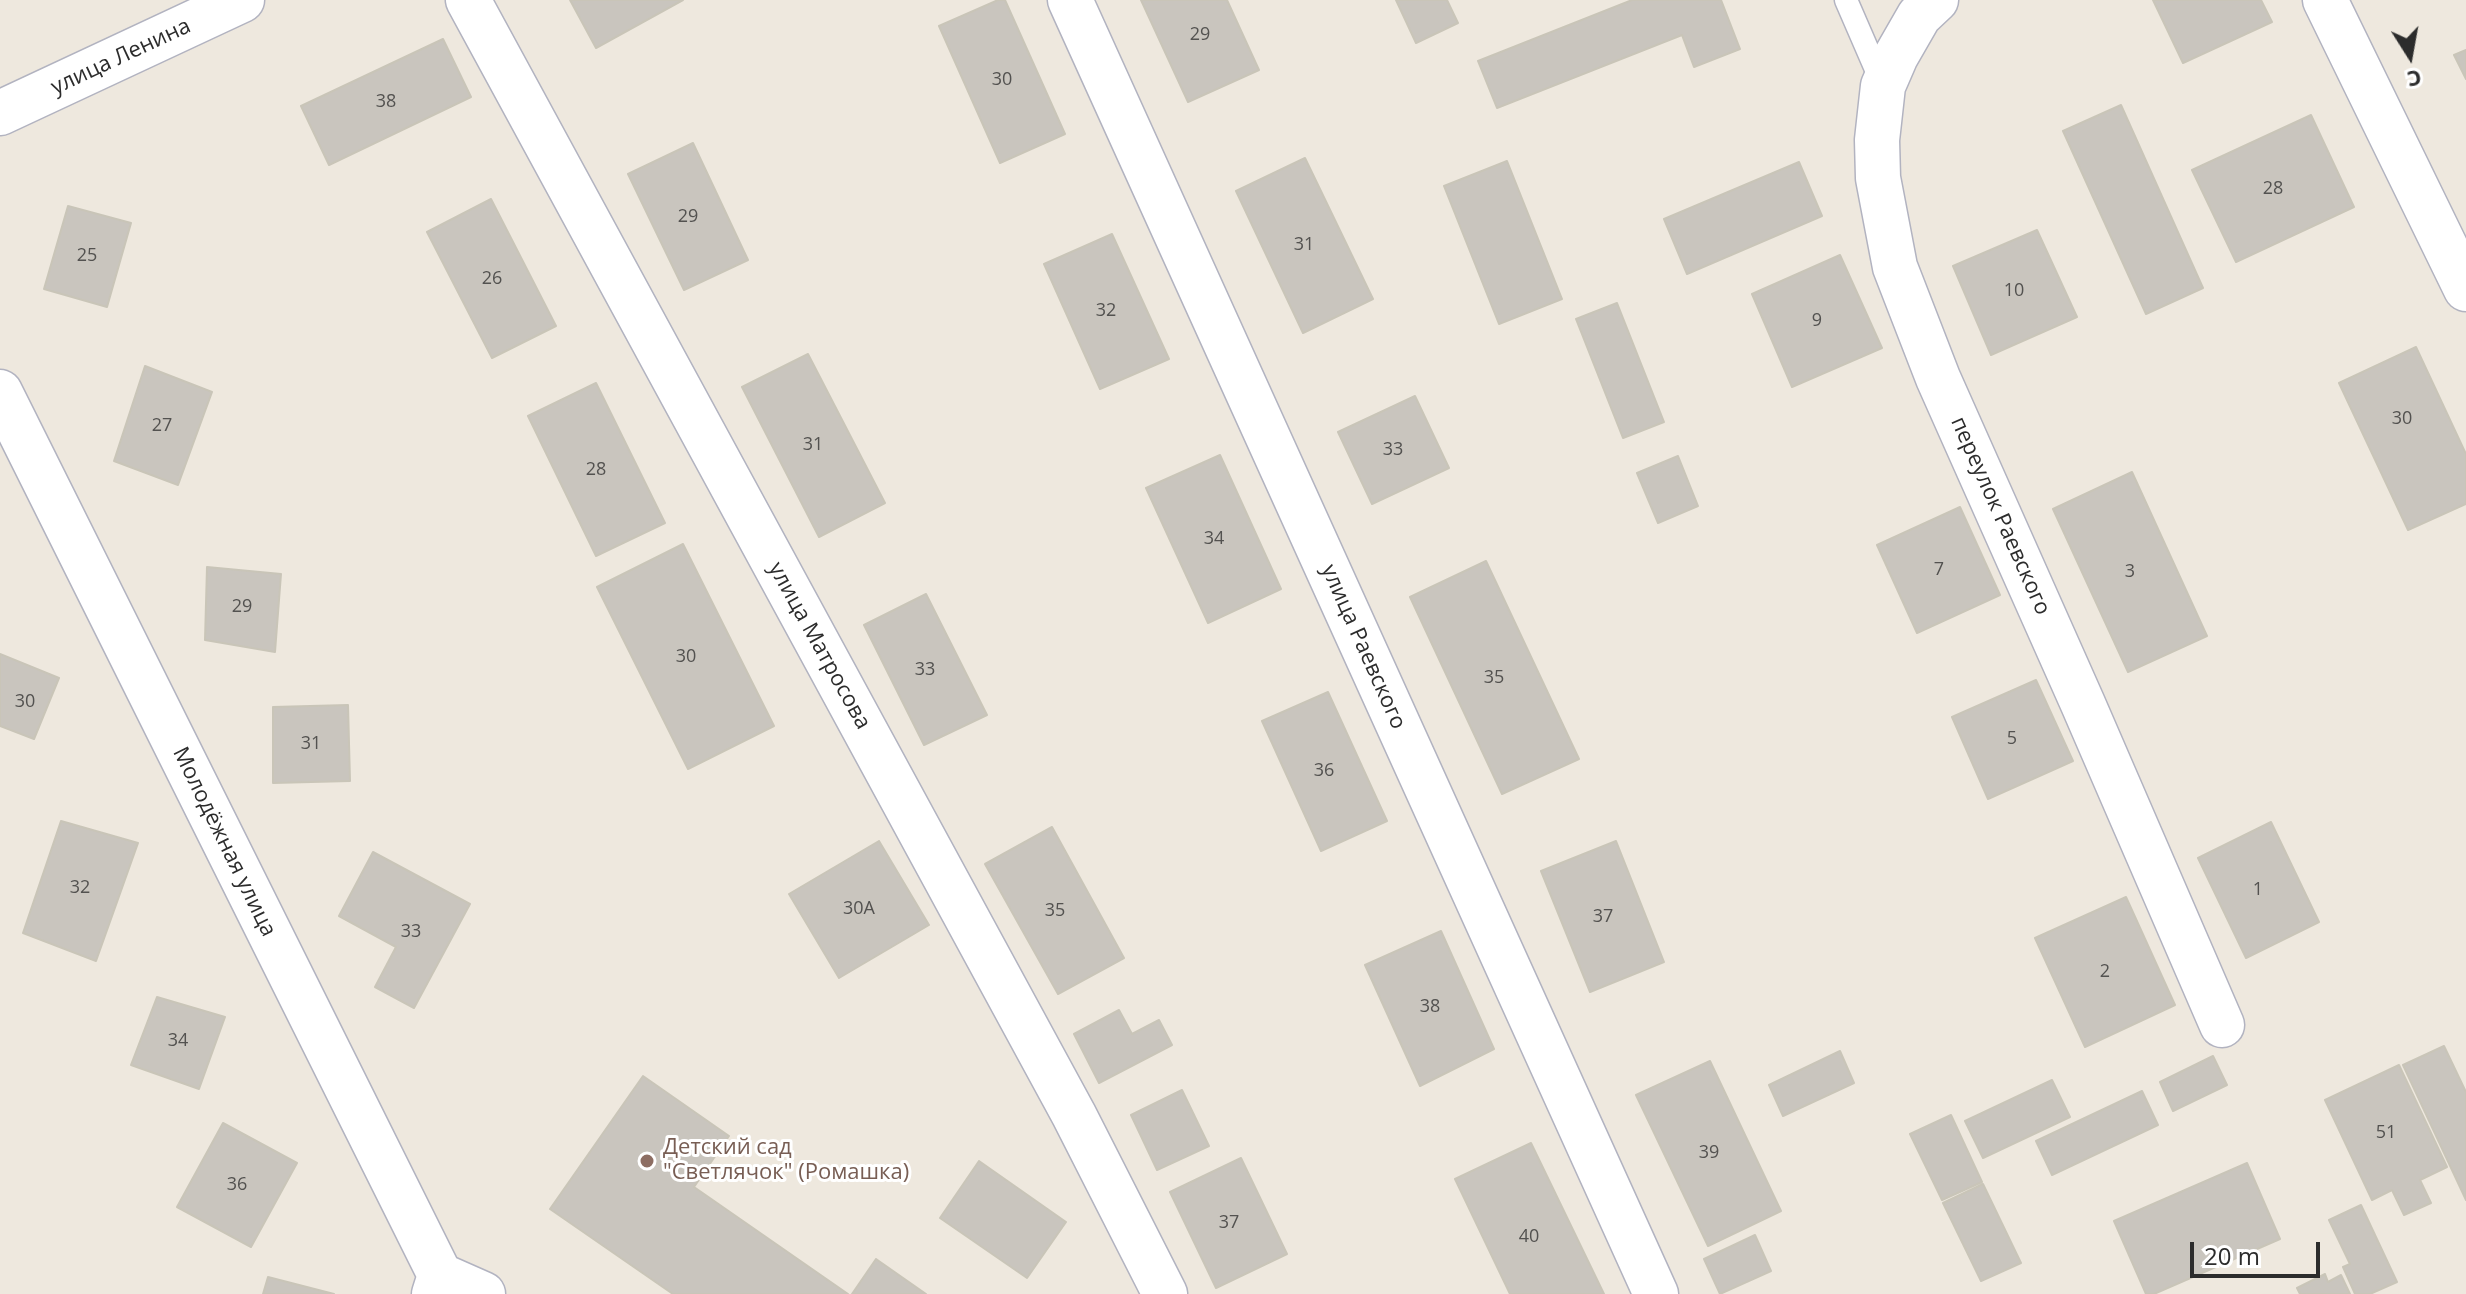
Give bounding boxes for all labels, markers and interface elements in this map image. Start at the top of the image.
street label: улица Ленина [47,13,195,101]
north arrow [2370,16,2450,96]
house number: 29 [1190,24,1210,46]
text: С [2405,63,2424,96]
house number: 30 [992,69,1012,91]
house number: 38 [376,91,396,113]
house number: 28 [2263,178,2283,200]
house number: 29 [678,206,698,228]
house number: 31 [1294,234,1314,256]
house number: 25 [77,245,97,267]
house number: 26 [482,268,502,290]
house number: 10 [2004,280,2024,302]
house number: 32 [1096,300,1116,322]
house number: 9 [1812,310,1822,332]
house number: 30 [2392,408,2412,430]
street label: переулок Раевского [1944,413,2056,619]
house number: 27 [152,415,172,437]
house number: 31 [803,434,823,456]
house number: 33 [1383,439,1403,461]
house number: 28 [586,459,606,481]
house number: 34 [1204,528,1224,550]
street label: улица Матросова [762,558,876,734]
house number: 7 [1934,559,1944,581]
street label: улица Раевского [1315,561,1411,733]
house number: 3 [2125,561,2135,583]
house number: 29 [232,596,252,618]
house number: 30 [676,646,696,668]
house number: 33 [915,659,935,681]
house number: 35 [1484,667,1504,689]
house number: 30 [15,691,35,713]
house number: 5 [2007,728,2017,750]
house number: 31 [301,733,321,755]
street label: Молодёжная улица [167,743,281,941]
house number: 36 [1314,760,1334,782]
house number: 32 [70,877,90,899]
house number: 1 [2253,879,2263,901]
house number: 30А [843,898,875,920]
house number: 35 [1045,900,1065,922]
house number: 37 [1593,906,1613,928]
house number: 33 [401,921,421,943]
house number: 2 [2100,961,2110,983]
house number: 38 [1420,996,1440,1018]
house number: 34 [168,1030,188,1052]
house number: 51 [2376,1122,2396,1144]
place label: Детский сад "Светлячок" (Ромашка) [663,1135,909,1186]
house number: 39 [1699,1142,1719,1164]
marker: Детский сад "Светлячок" (Ромашка) [638,1152,656,1170]
house number: 36 [227,1174,247,1196]
house number: 37 [1219,1212,1239,1234]
house number: 40 [1519,1226,1539,1248]
scale bar [2194,1226,2324,1276]
text: 20 m [2204,1239,2260,1272]

